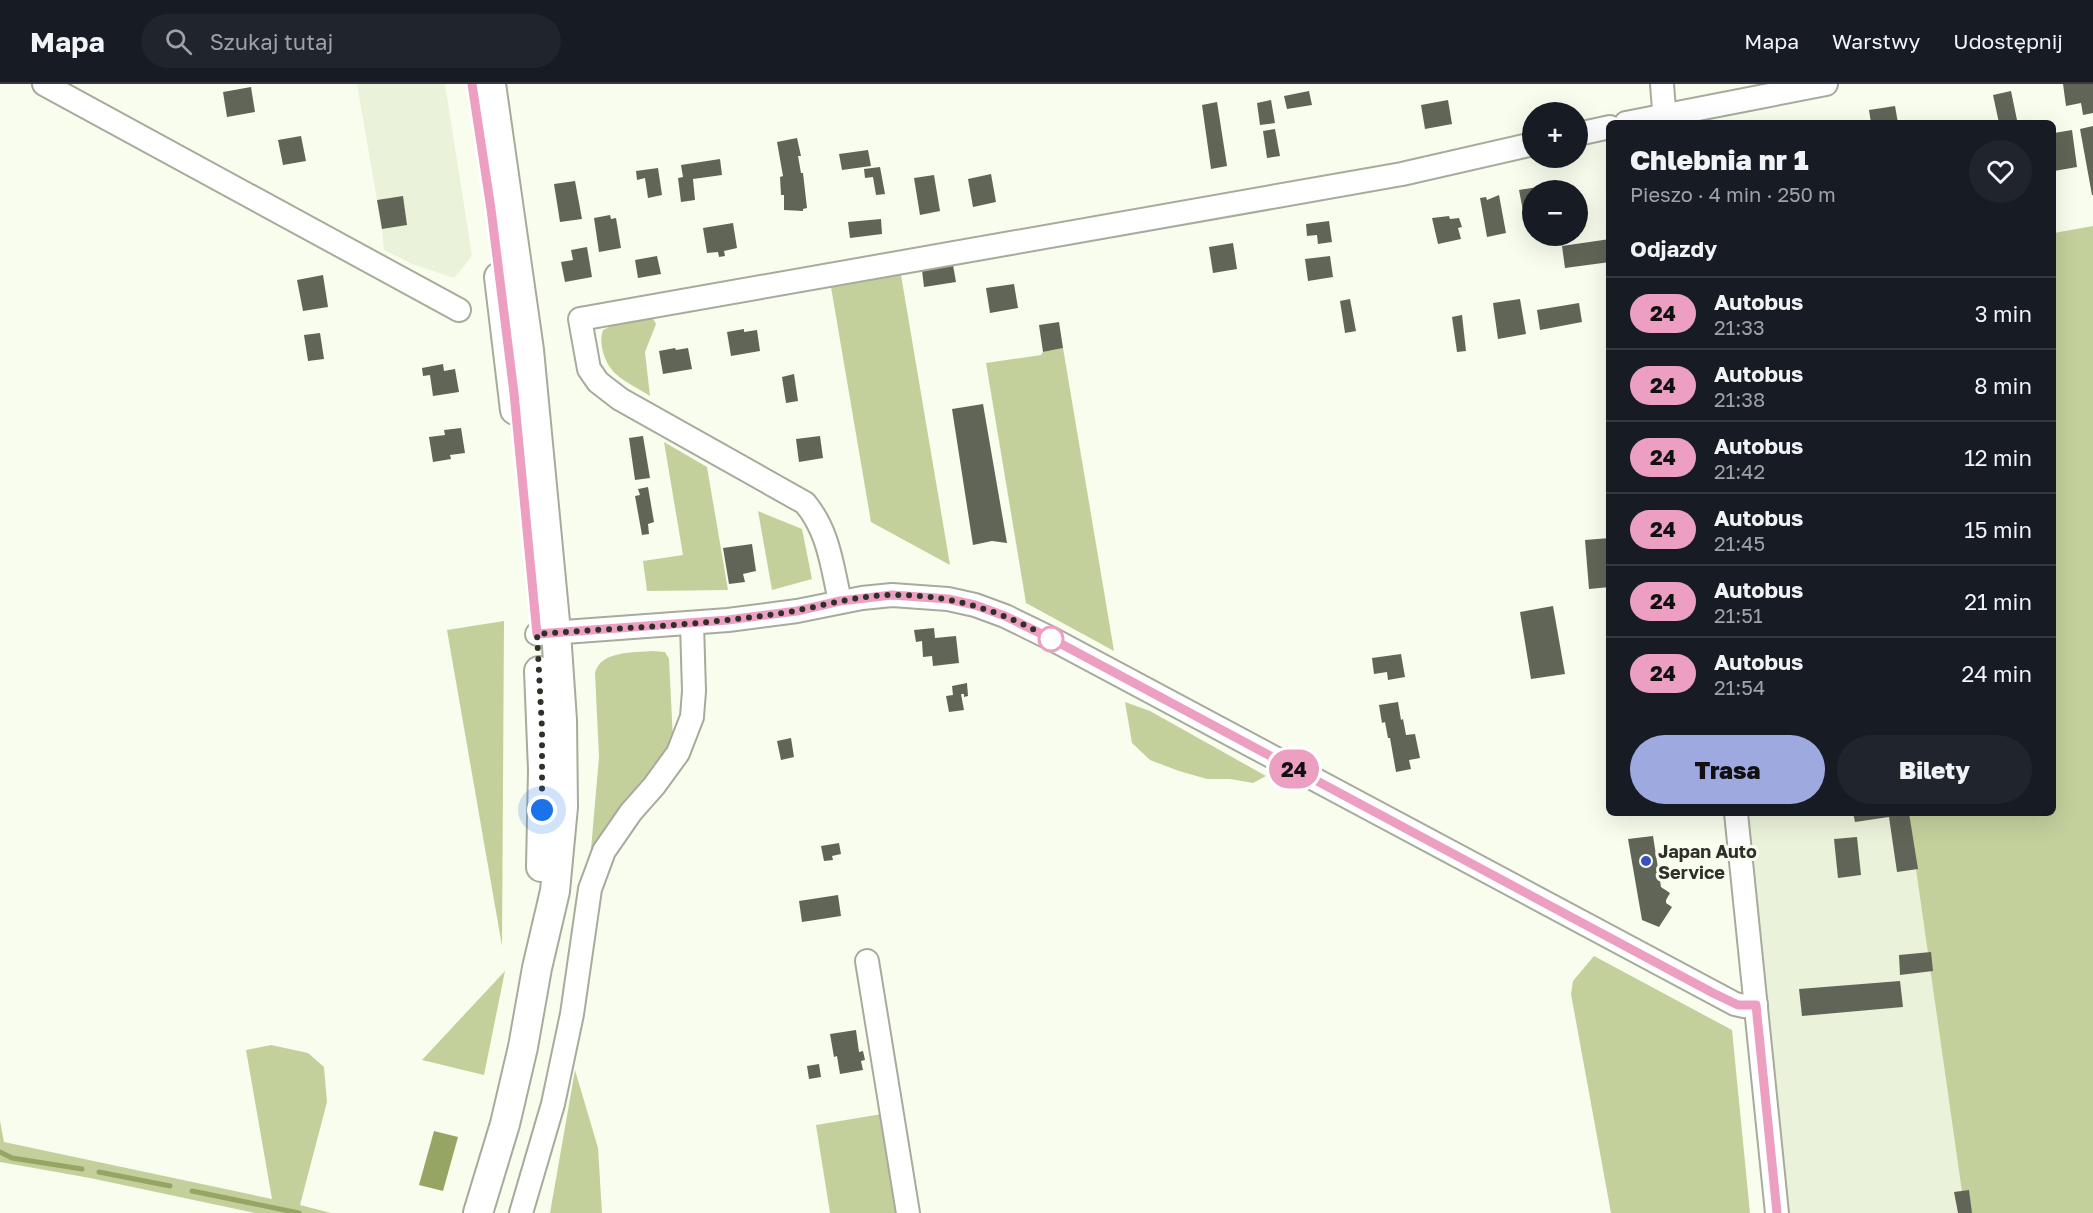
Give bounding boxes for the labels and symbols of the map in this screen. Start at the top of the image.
unlabelled marker [1038,626,1064,652]
line badge: 24 [1267,750,1321,788]
your location [527,795,557,825]
place label: Japan Auto Service [1658,840,1757,883]
marker: Japan Auto Service [1639,854,1653,868]

